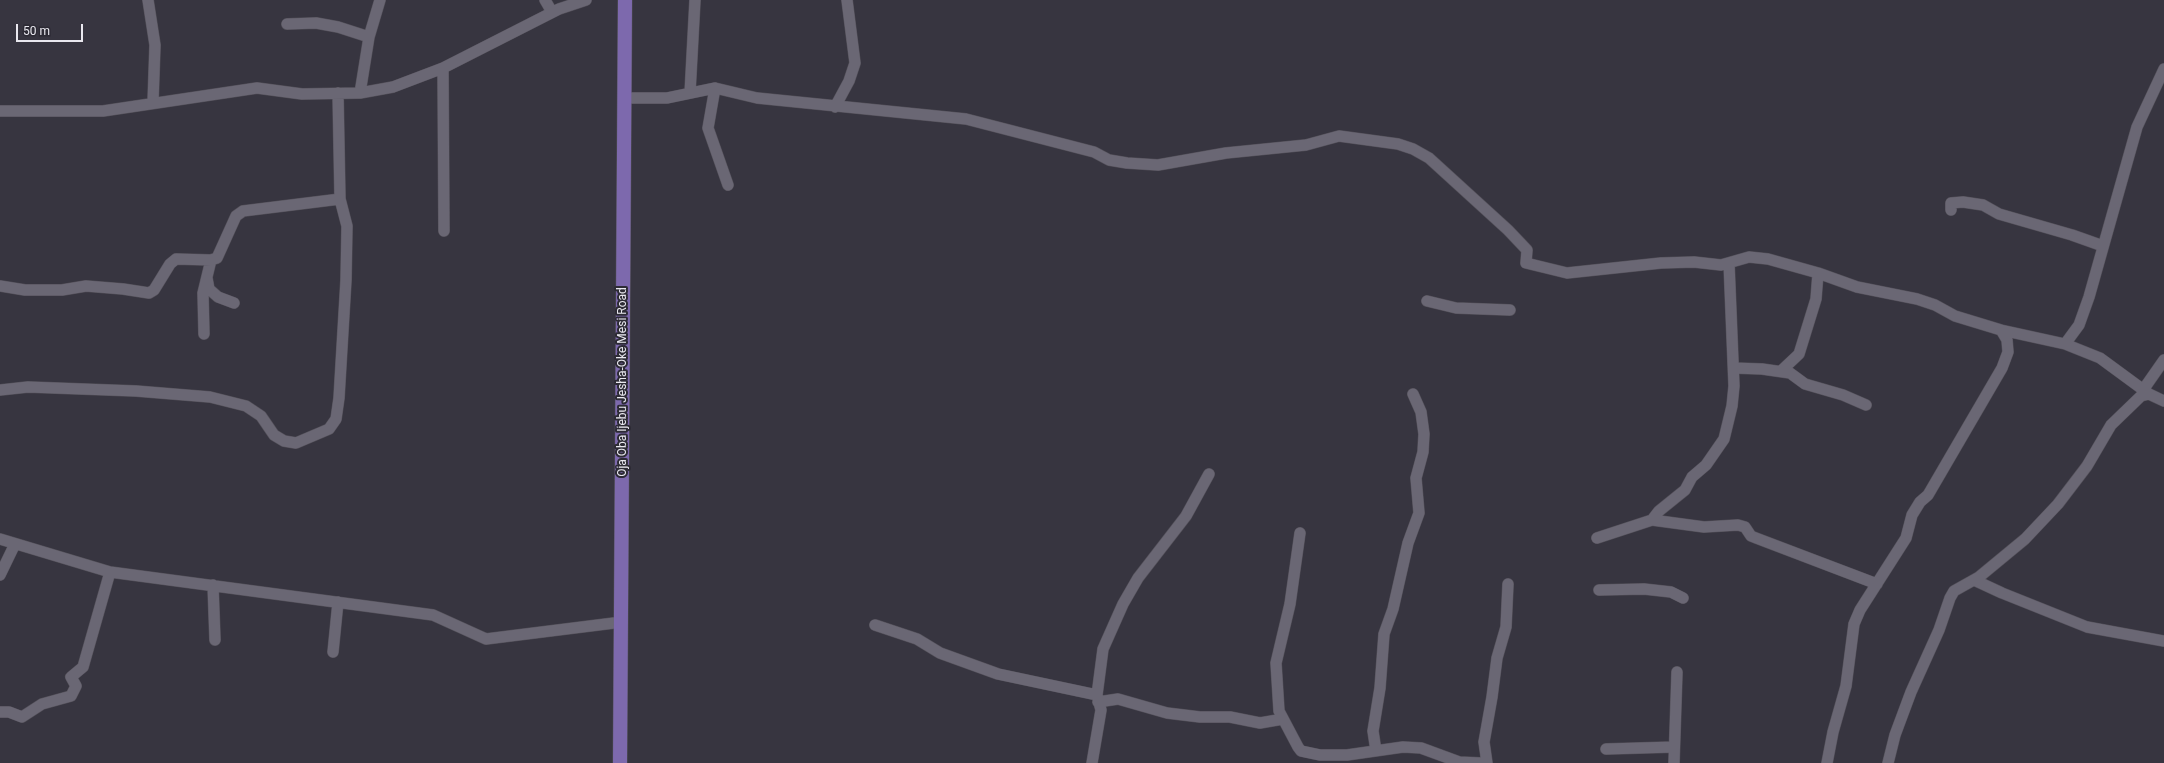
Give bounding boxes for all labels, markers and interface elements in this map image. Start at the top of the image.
scale bar [18,16,85,42]
text: 50 m [23,24,50,38]
street label: Oja Oba Ijebu Jesha-Oke Mesi Road [616,287,630,477]

